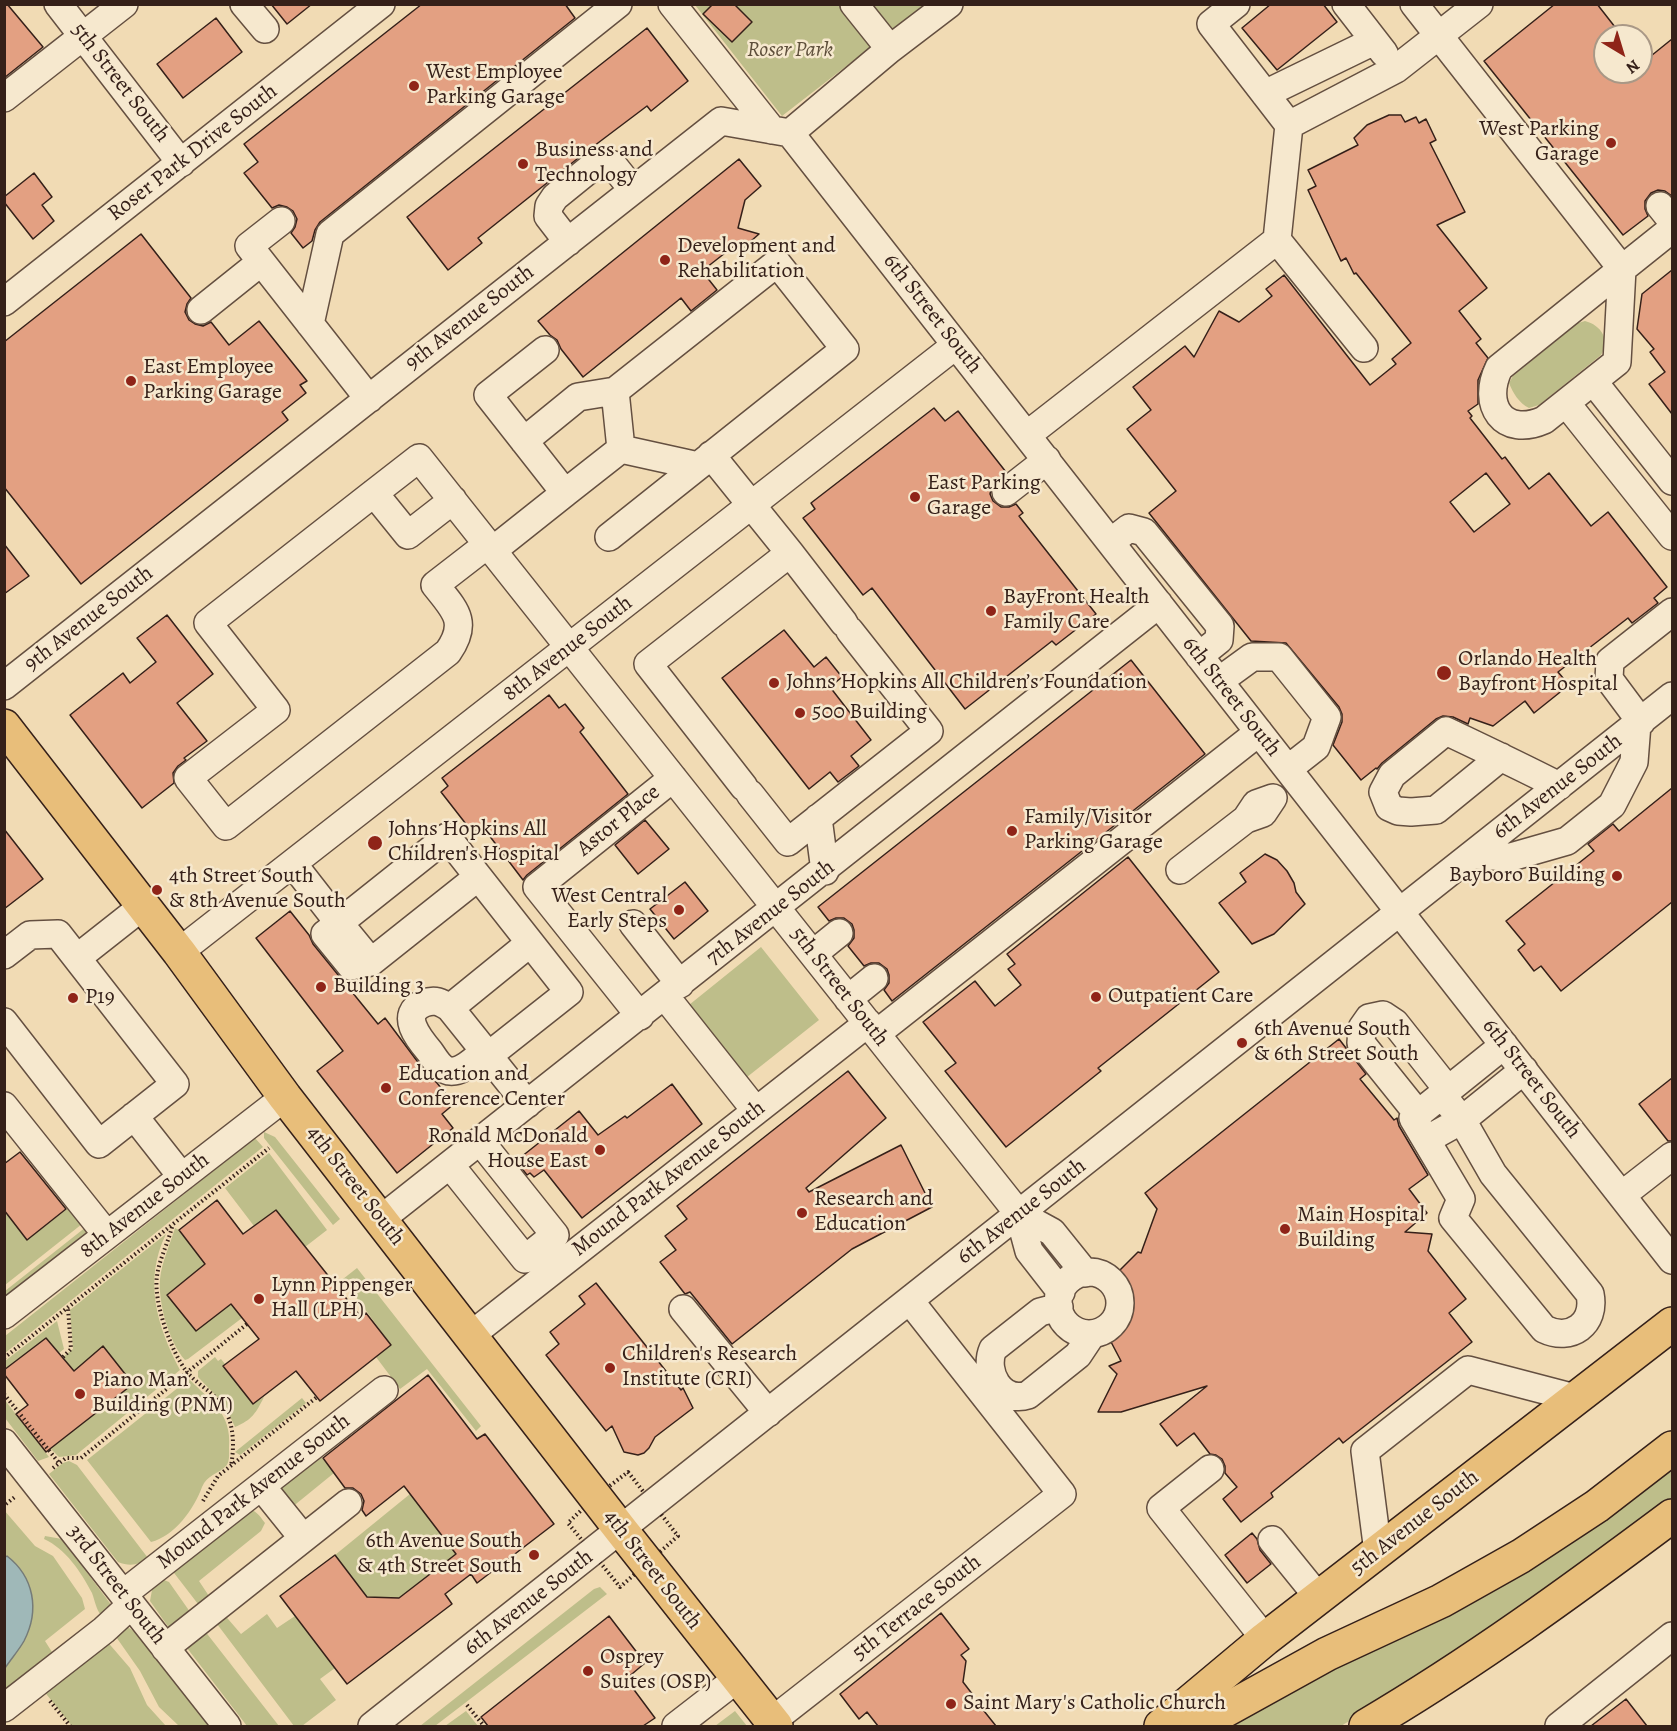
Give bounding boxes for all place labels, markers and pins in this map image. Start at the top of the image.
place label: West Employee Parking Garage [426,60,565,112]
marker: West Employee Parking Garage [407,79,421,93]
place label: West Parking Garage [1479,117,1599,168]
marker: West Parking Garage [1604,136,1618,150]
place label: Business and Technology [535,138,653,190]
marker: Business and Technology [516,157,530,171]
place label: Development and Rehabilitation [677,234,836,286]
marker: Development and Rehabilitation [658,253,672,267]
place label: East Employee Parking Garage [143,355,282,406]
marker: East Employee Parking Garage [124,374,138,388]
place label: East Parking Garage [927,471,1041,522]
marker: East Parking Garage [908,490,922,504]
place label: BayFront Health Family Care [1003,585,1149,636]
marker: BayFront Health Family Care [984,604,998,618]
place label: Orlando Health Bayfront Hospital [1458,647,1618,698]
marker: Orlando Health Bayfront Hospital [1435,664,1453,682]
place label: Johns Hopkins All Children’s Foundation [786,670,1147,696]
marker: Johns Hopkins All Children’s Foundation [767,676,781,690]
place label: 500 Building [812,700,927,726]
marker: 500 Building [793,706,807,720]
place label: Family/Visitor Parking Garage [1024,805,1163,856]
place label: Johns Hopkins All Children's Hospital [388,817,559,868]
marker: Family/Visitor Parking Garage [1005,824,1019,838]
marker: Johns Hopkins All Children's Hospital [366,834,384,852]
place label: Bayboro Building [1449,863,1605,889]
place label: 4th Street South & 8th Avenue South [169,864,346,915]
marker: Bayboro Building [1610,869,1624,883]
marker: 4th Street South & 8th Avenue South [150,883,164,897]
place label: West Central Early Steps [552,884,667,936]
marker: West Central Early Steps [672,903,686,917]
place label: Building 3 [333,974,424,1000]
marker: Building 3 [314,980,328,994]
place label: Outpatient Care [1108,984,1253,1010]
place label: P19 [85,985,115,1011]
marker: Outpatient Care [1089,990,1103,1004]
marker: P19 [66,991,80,1005]
place label: 6th Avenue South & 6th Street South [1254,1017,1419,1068]
marker: 6th Avenue South & 6th Street South [1235,1036,1249,1050]
place label: Education and Conference Center [398,1062,565,1114]
marker: Education and Conference Center [379,1081,393,1095]
place label: Ronald McDonald House East [428,1124,588,1176]
marker: Ronald McDonald House East [593,1143,607,1157]
place label: Research and Education [814,1187,933,1238]
place label: Main Hospital Building [1297,1203,1425,1254]
marker: Research and Education [795,1206,809,1220]
marker: Main Hospital Building [1278,1222,1292,1236]
place label: Lynn Pippenger Hall (LPH) [271,1273,413,1324]
marker: Lynn Pippenger Hall (LPH) [252,1292,266,1306]
place label: Children's Research Institute (CRI) [622,1342,797,1394]
marker: Children's Research Institute (CRI) [603,1361,617,1375]
place label: Piano Man Building (PNM) [92,1368,233,1420]
marker: Piano Man Building (PNM) [73,1387,87,1401]
place label: 6th Avenue South & 4th Street South [357,1529,522,1580]
marker: 6th Avenue South & 4th Street South [527,1548,541,1562]
place label: Osprey Suites (OSP) [600,1645,711,1696]
marker: Osprey Suites (OSP) [581,1664,595,1678]
place label: Saint Mary's Catholic Church [963,1691,1226,1717]
marker: Saint Mary's Catholic Church [944,1697,958,1711]

